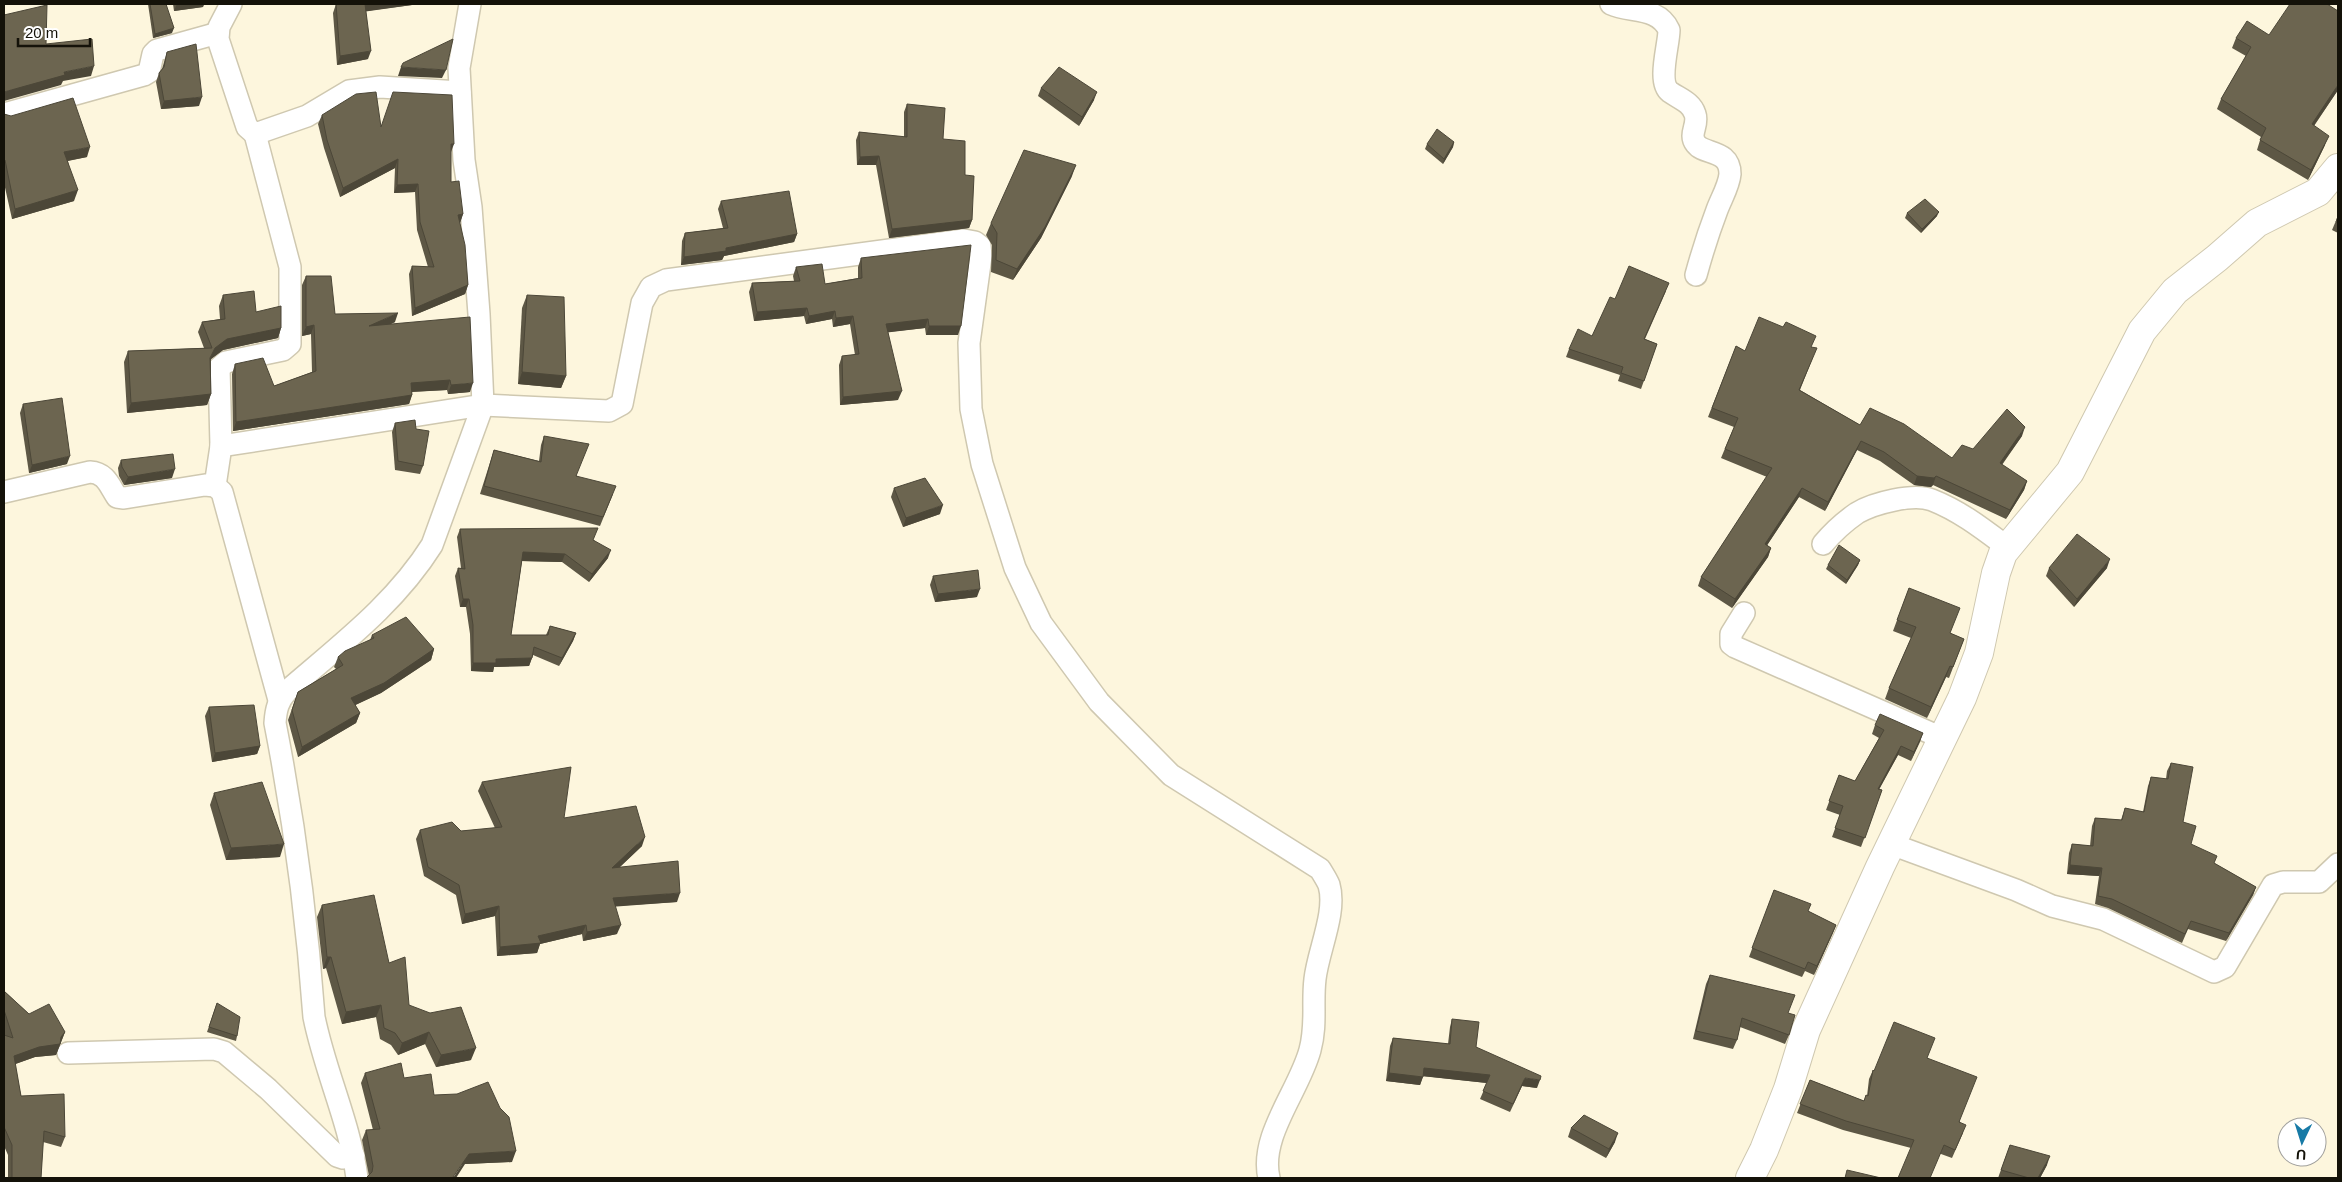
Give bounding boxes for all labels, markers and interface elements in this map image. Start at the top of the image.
scale bar [18,15,90,47]
text: 20 m [25,24,58,41]
north arrow [2277,1117,2327,1167]
text: U [2295,1147,2307,1163]

